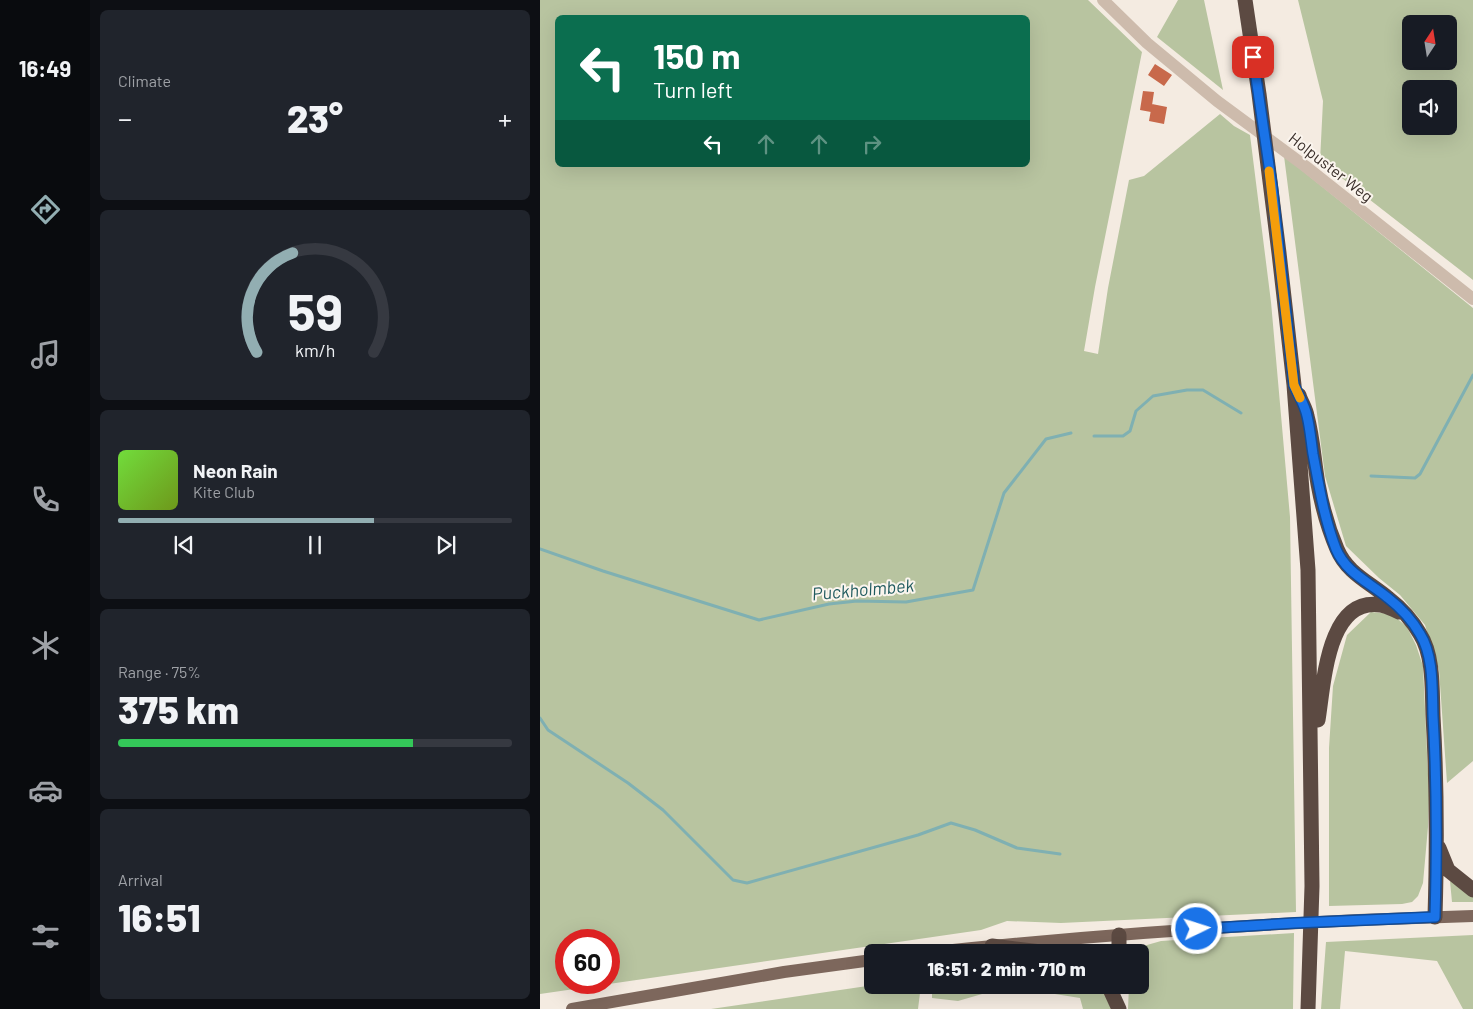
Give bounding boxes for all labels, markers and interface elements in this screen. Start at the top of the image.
north arrow [1402,15,1458,70]
map controls [1402,15,1457,135]
text: 150 m [653,34,740,76]
icon: left [570,35,635,100]
pin [1232,36,1274,78]
icon: arrive [1239,43,1267,71]
text: 16:49 [19,55,71,81]
text: Climate [118,71,171,90]
text: Turn left [653,76,733,102]
button: sound [1402,80,1457,135]
text: 23° [287,95,343,141]
text: − [118,101,132,135]
text: + [498,101,512,135]
street label: Holpuster Weg [1285,128,1377,205]
icon: left [699,130,727,158]
icon: ahead [752,130,780,158]
icon: ahead [805,130,833,158]
icon: right [858,130,886,158]
icon: directions [28,192,63,227]
text: 59 [287,279,343,341]
icon: music [28,337,63,372]
text: km/h [295,339,335,361]
text: Neon Rain [193,459,278,482]
icon: phone [28,482,63,517]
text: Kite Club [193,482,255,501]
icon: previous [170,531,198,559]
icon: pause [301,531,329,559]
icon: next [432,531,460,559]
water label: Puckholmbek [811,574,915,604]
icon: climate [28,628,63,663]
text: Range · 75% [118,662,201,681]
text: 375 km [118,686,239,732]
icon: car [28,773,63,808]
text: Arrival [118,870,163,889]
text: 16:51 [118,894,200,940]
position arrow [1170,902,1222,954]
icon: filters [28,919,63,954]
speed limit sign: 60 [555,929,620,994]
text: 16:51 · 2 min · 710 m [927,957,1086,980]

